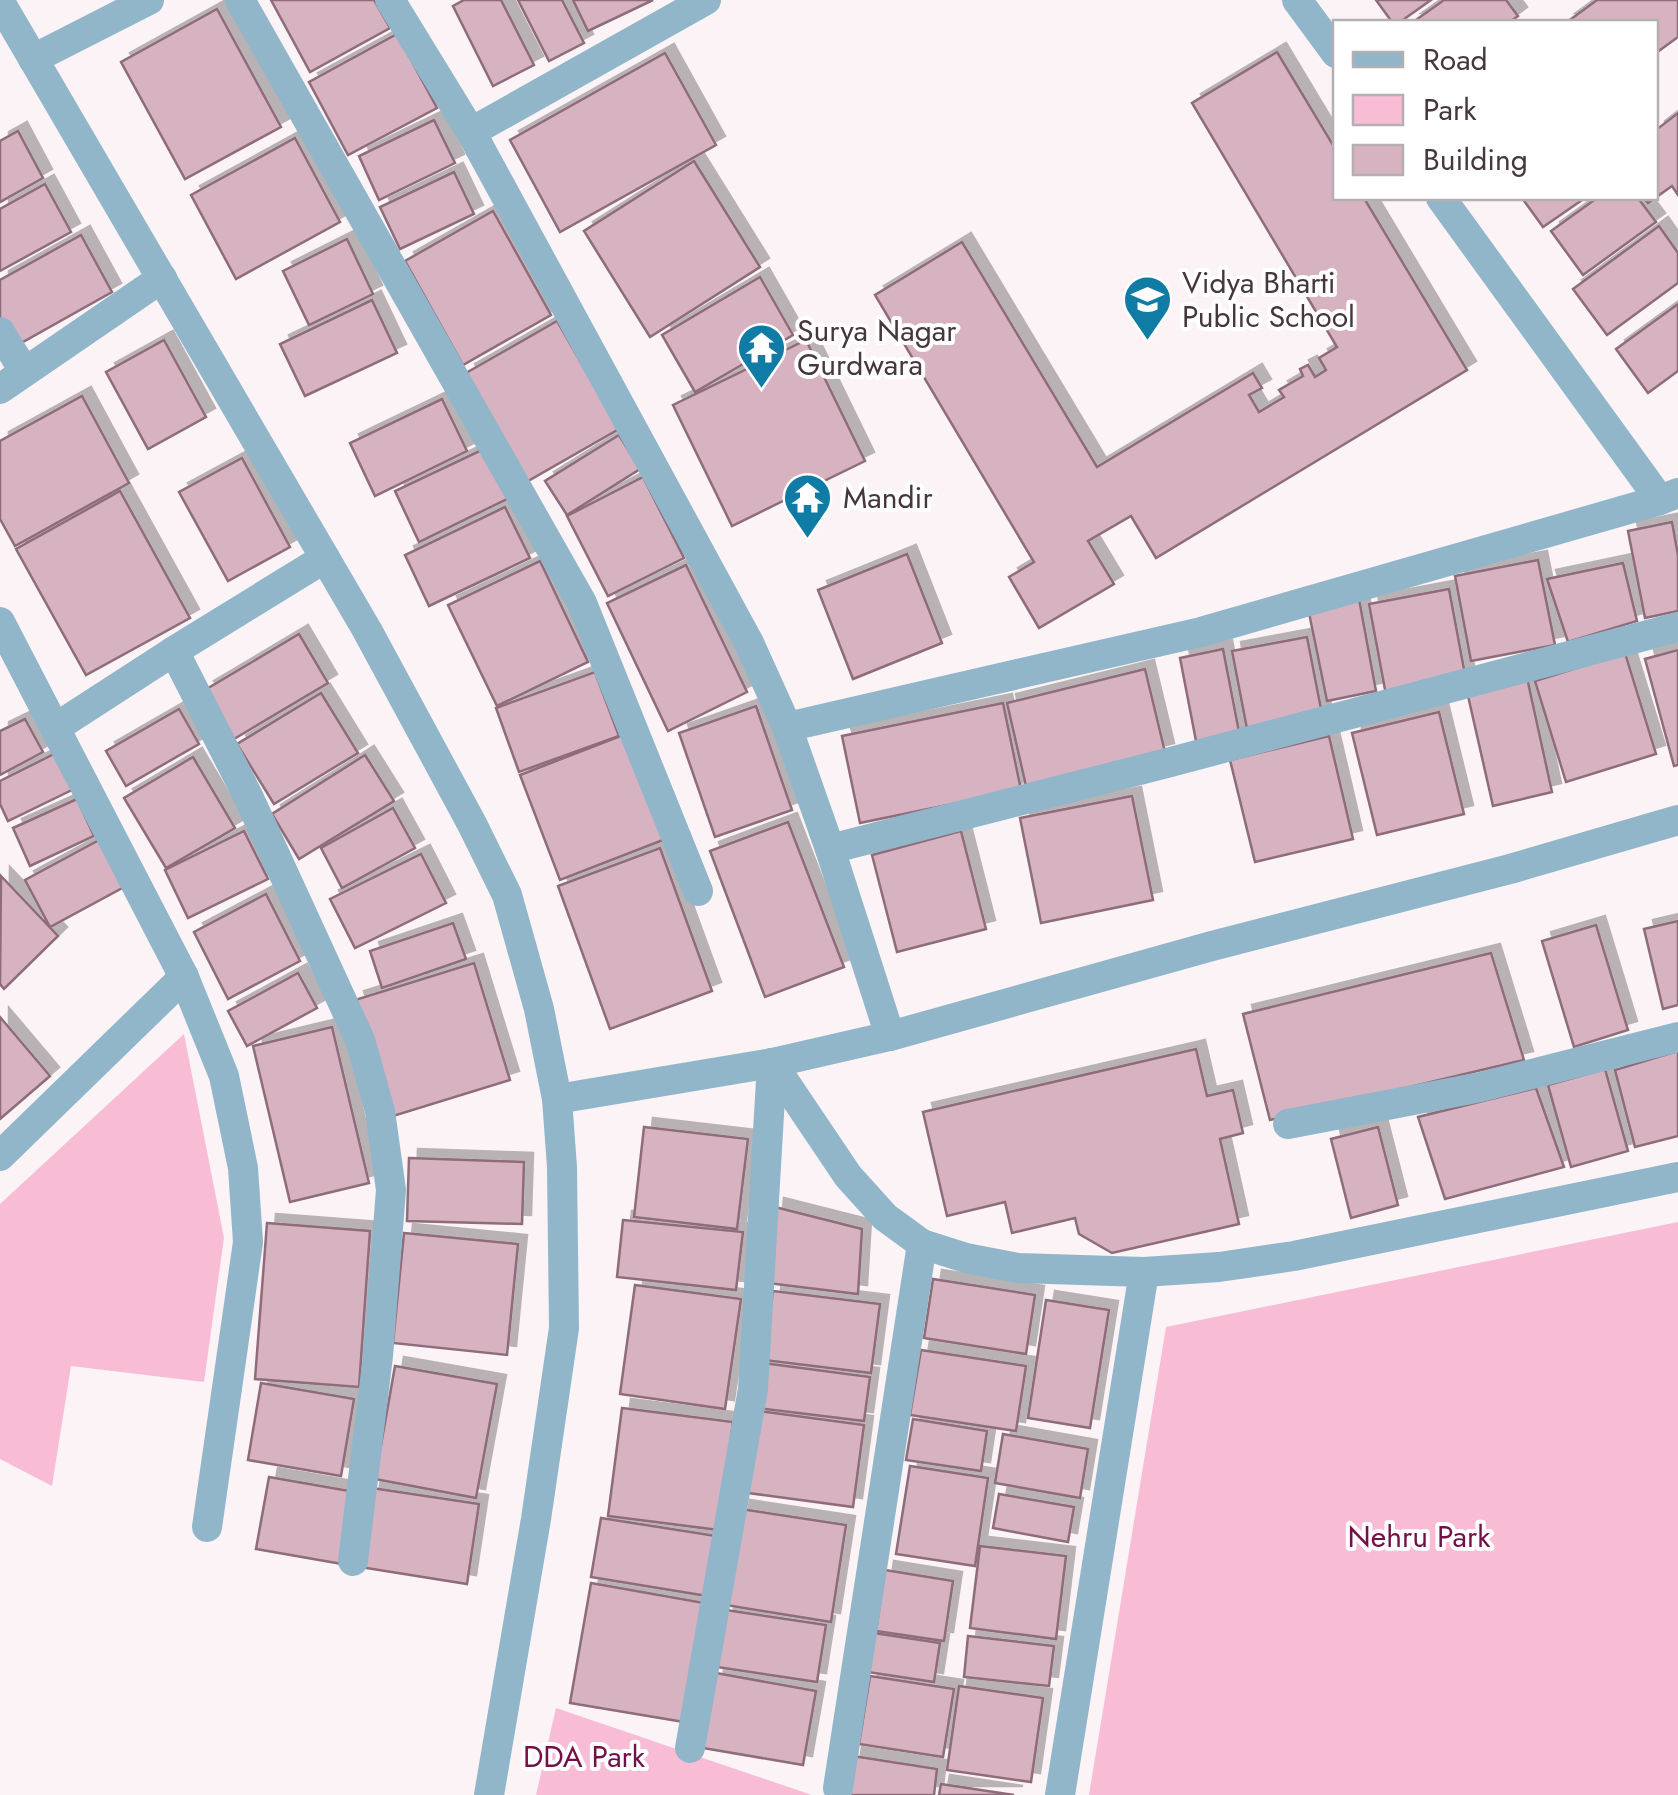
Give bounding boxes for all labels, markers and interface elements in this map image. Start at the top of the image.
legend [1333,20,1658,200]
text: Road [1423,38,1488,81]
text: Park [1423,88,1477,131]
text: Building [1423,138,1528,181]
place label: Vidya Bharti Public School [1182,261,1355,338]
school or university icon: Vidya Bharti Public School [1121,274,1173,342]
place label: Surya Nagar Gurdwara [797,309,957,386]
temple icon: Surya Nagar Gurdwara [736,322,788,390]
temple icon: Mandir [782,472,834,540]
place label: Mandir [843,476,933,519]
park label: Nehru Park [1348,1515,1491,1558]
park label: DDA Park [523,1735,646,1778]

